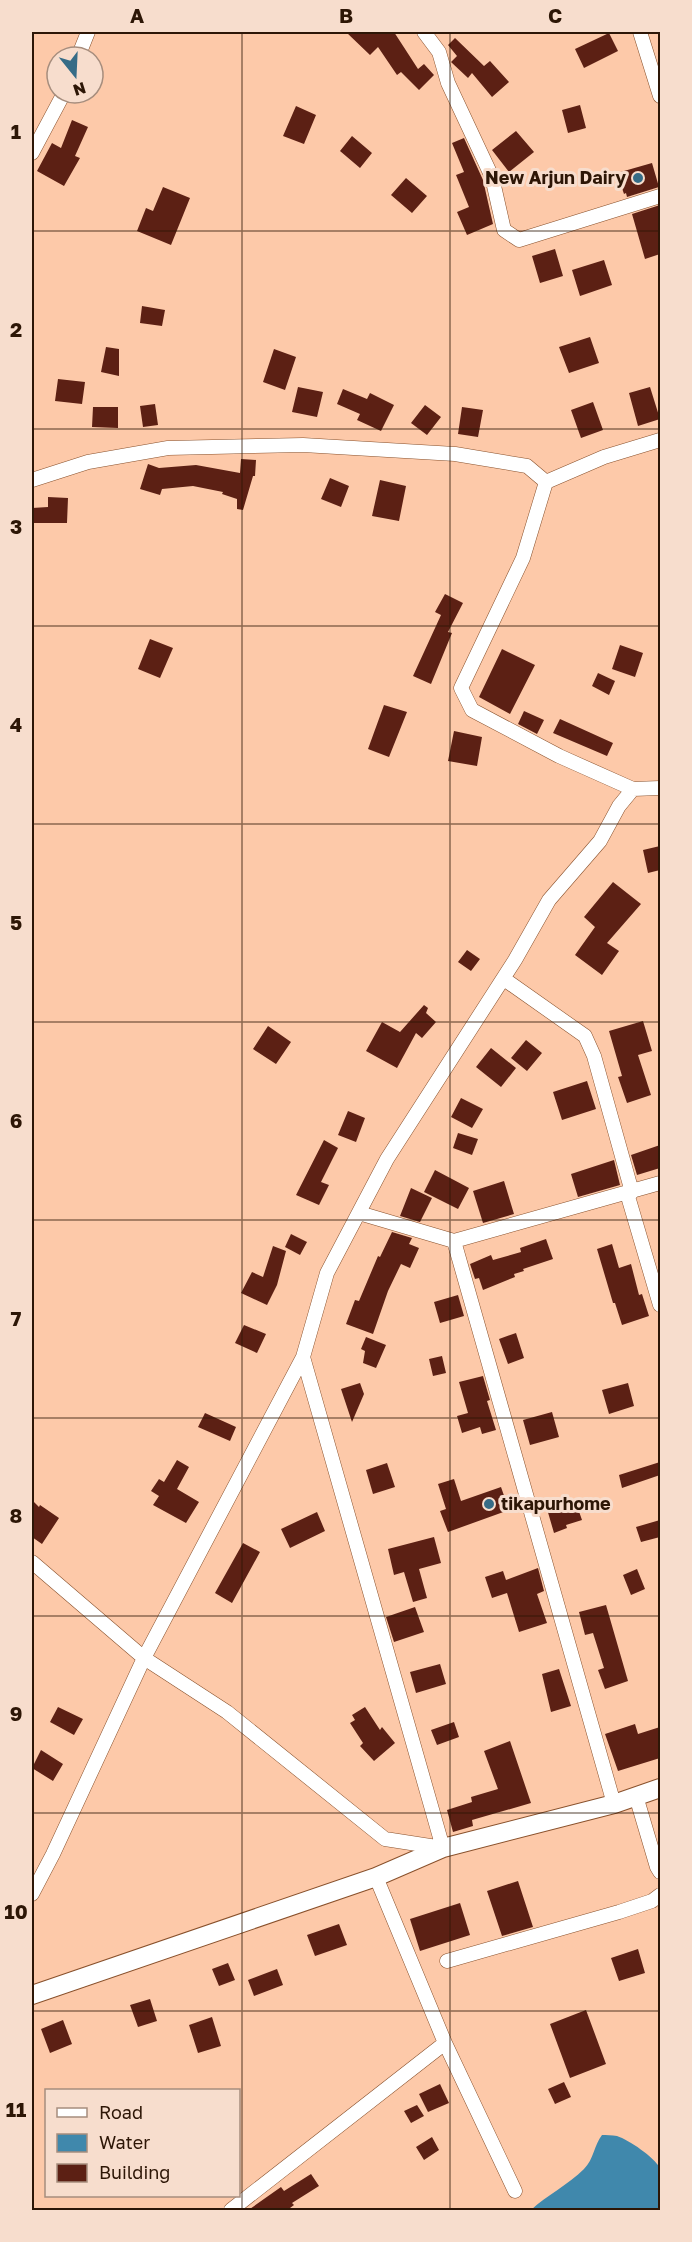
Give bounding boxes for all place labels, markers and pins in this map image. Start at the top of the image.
place label: New Arjun Dairy [485,166,626,188]
marker: New Arjun Dairy [631,171,645,185]
place label: tikapurhome [501,1492,611,1514]
marker: tikapurhome [482,1497,496,1511]

